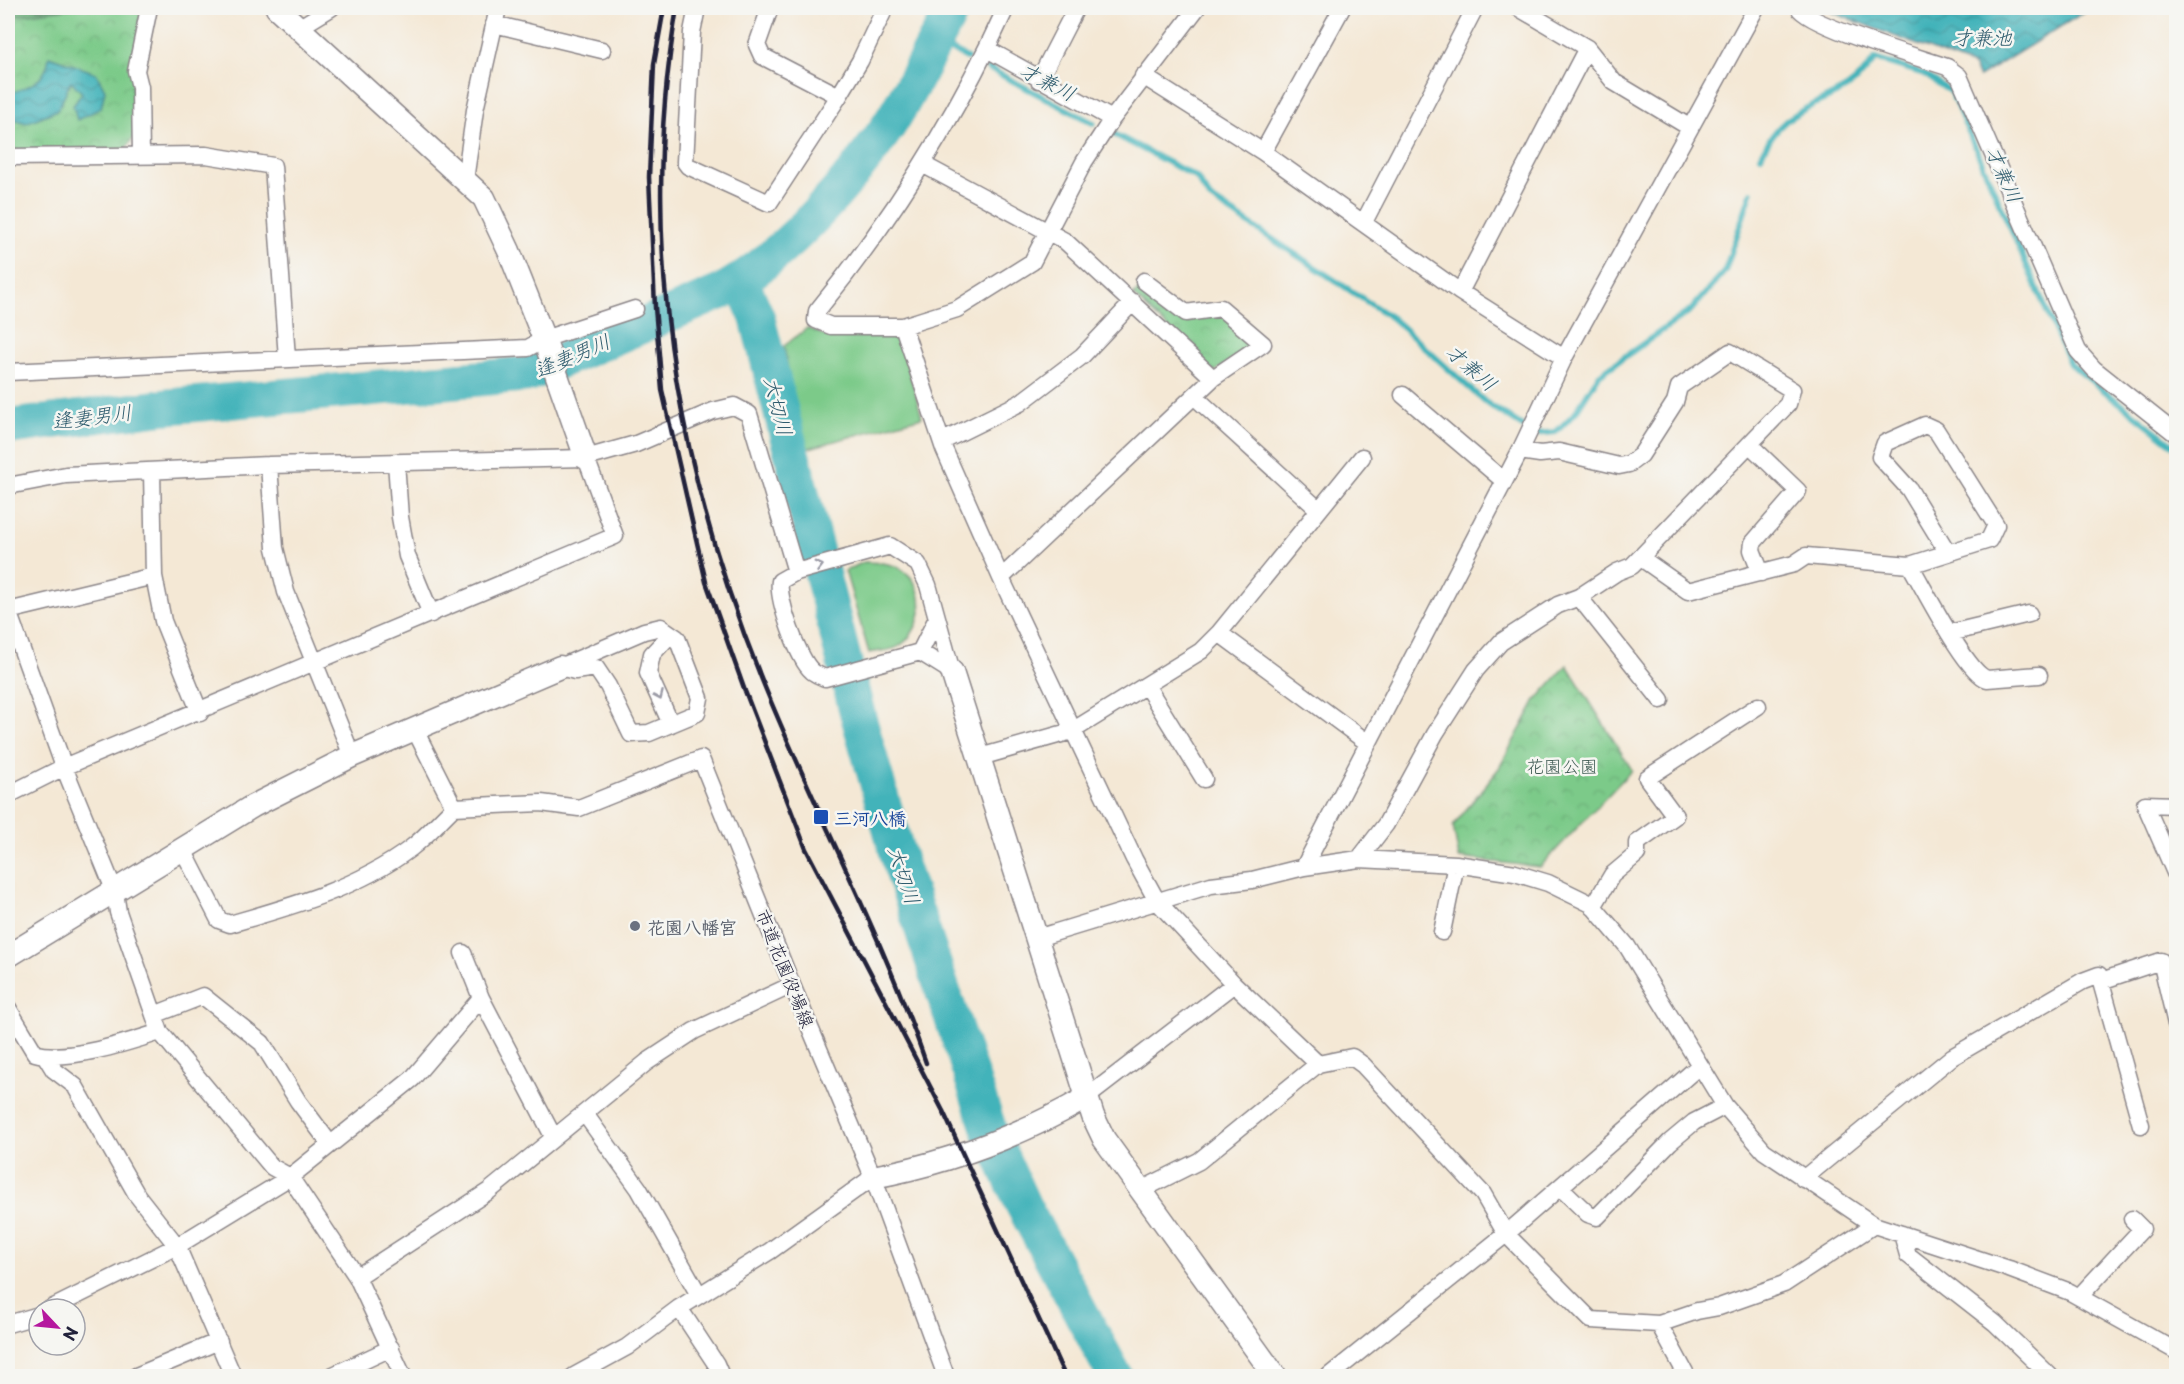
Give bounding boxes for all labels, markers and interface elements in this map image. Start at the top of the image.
water label: 才兼池 [1952,22,2013,52]
water label: 才兼川 [1014,54,1082,108]
water label: 才兼川 [1979,140,2031,208]
water label: 逢妻男川 [529,326,615,384]
water label: 才兼川 [1440,336,1504,398]
water label: 大切川 [757,373,801,439]
water label: 逢妻男川 [50,396,134,436]
one-way arrow [814,560,824,573]
one-way arrow [651,690,663,701]
park label: 花園公園 [1526,752,1598,779]
place label: 三河八橋 [834,804,906,831]
marker: 三河八橋 [812,808,830,826]
water label: 大切川 [881,842,929,908]
street label: 市道花園役場線 [750,905,822,1031]
place label: 花園八幡宮 [647,913,737,940]
marker: 花園八幡宮 [628,919,642,933]
north arrow [27,1297,87,1357]
text: N [58,1323,85,1345]

